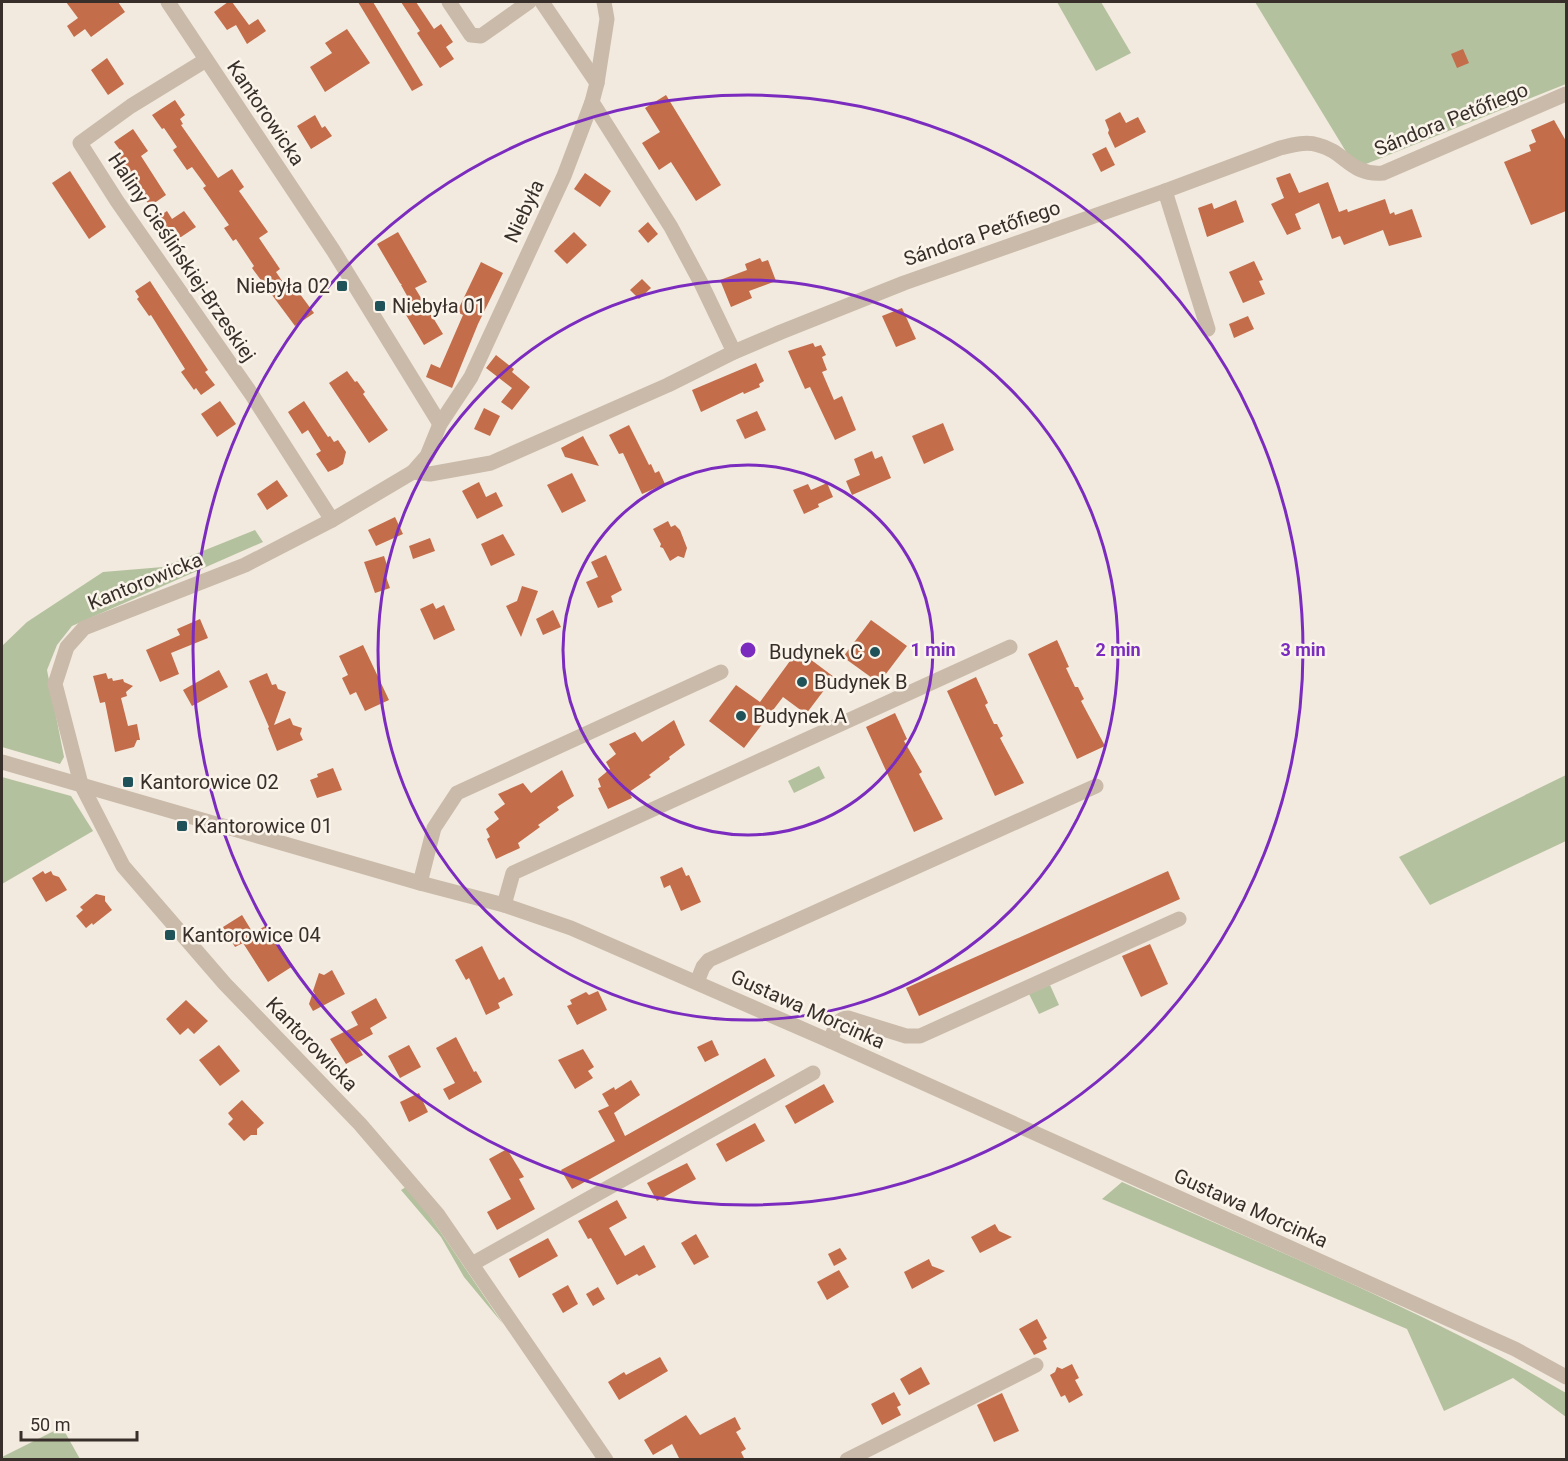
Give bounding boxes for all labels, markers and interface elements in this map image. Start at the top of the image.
street label: Kantorowicka [222,56,310,170]
street label: Sándora Petőfiego [1371,77,1531,161]
street label: Haliny Cieślińskiej-Brzeskiej [103,148,261,366]
street label: Niebyła [499,176,549,246]
street label: Sándora Petőfiego [901,195,1063,271]
place label: Niebyła 02 [236,274,330,298]
marker: Niebyła 02 [335,279,349,293]
place label: Niebyła 01 [392,294,486,318]
marker: Niebyła 01 [373,299,387,313]
street label: Kantorowicka [84,547,206,615]
text: 1 min [910,639,956,660]
text: 2 min [1095,639,1141,660]
text: 3 min [1280,639,1326,660]
centre of rings [738,640,758,660]
place label: Budynek C [769,640,863,664]
marker: Budynek C [868,645,882,659]
place label: Budynek B [814,670,907,694]
marker: Budynek B [795,675,809,689]
place label: Budynek A [753,704,847,728]
marker: Budynek A [734,709,748,723]
place label: Kantorowice 02 [140,770,279,794]
marker: Kantorowice 02 [121,775,135,789]
place label: Kantorowice 01 [194,814,333,838]
marker: Kantorowice 01 [175,819,189,833]
place label: Kantorowice 04 [182,923,321,947]
marker: Kantorowice 04 [163,928,177,942]
street label: Gustawa Morcinka [727,964,889,1054]
street label: Kantorowicka [261,992,363,1096]
street label: Gustawa Morcinka [1170,1163,1332,1253]
scale bar [21,1404,136,1442]
text: 50 m [30,1414,70,1435]

